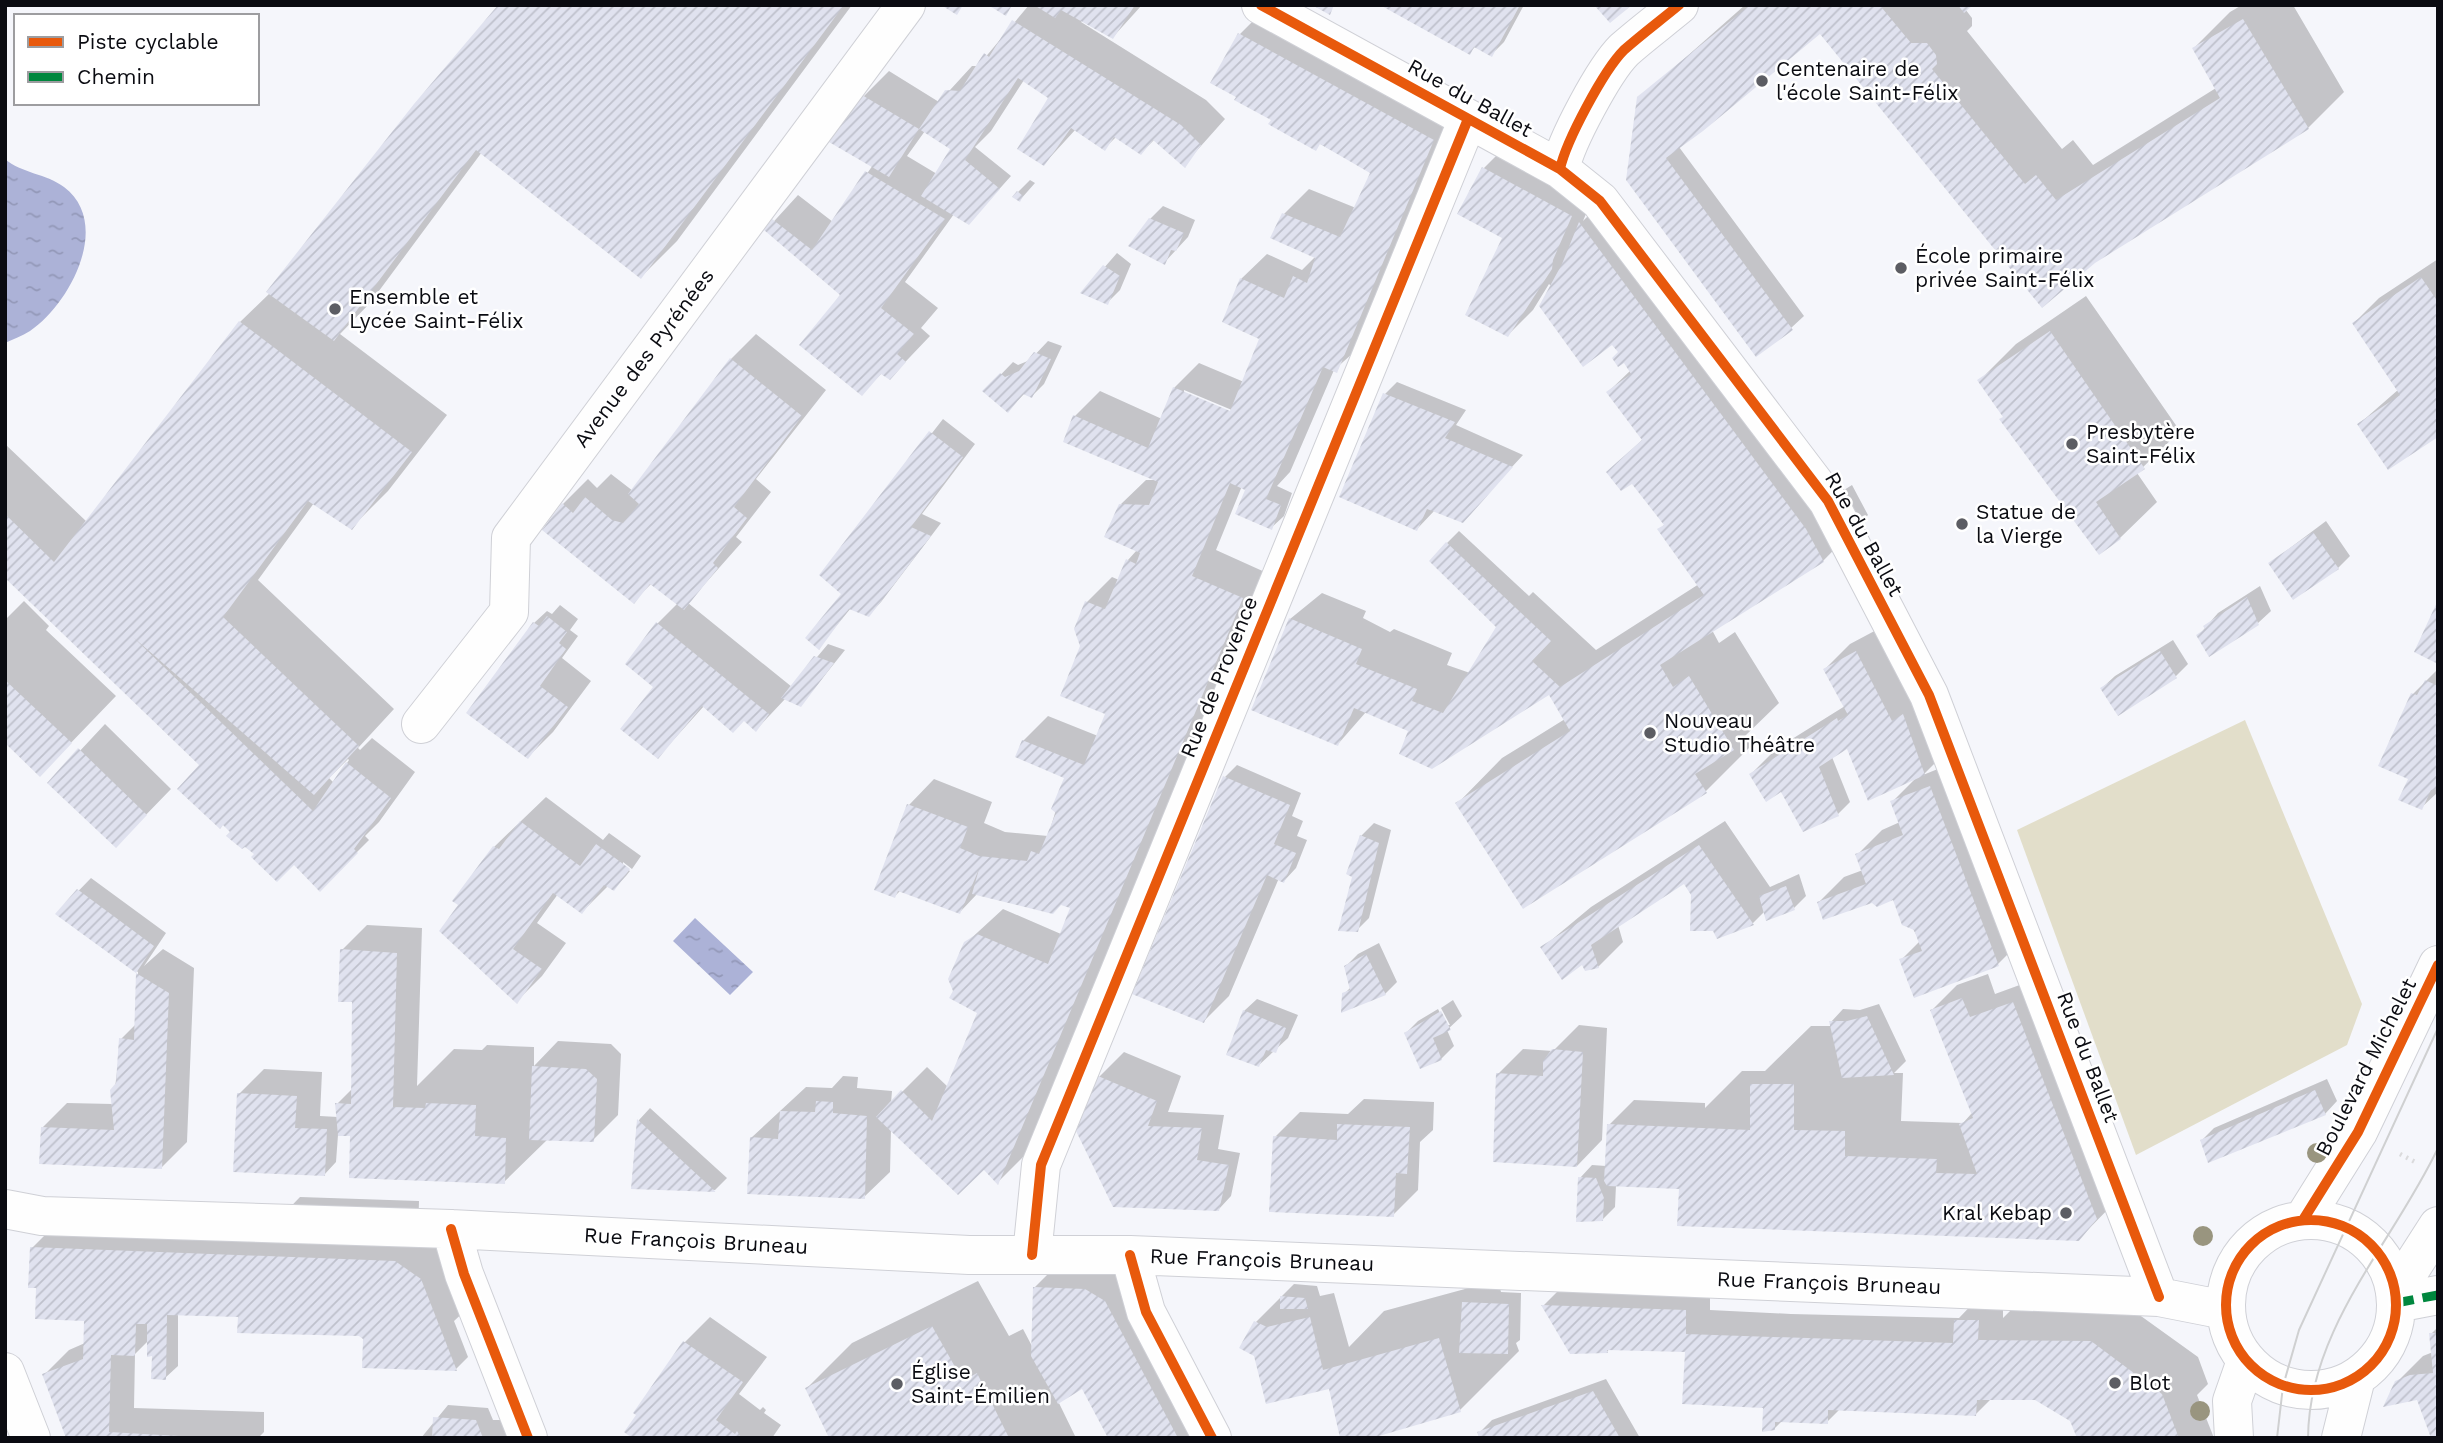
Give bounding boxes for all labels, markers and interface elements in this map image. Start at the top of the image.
legend [14,14,259,105]
text: Piste cyclable [77,29,219,54]
street label: Rue du Ballet [1404,53,1537,142]
place label: Centenaire de l'école Saint-Félix [1776,56,1958,105]
text: Chemin [77,64,155,89]
marker: Centenaire de l'école Saint-Félix [1754,73,1770,89]
place label: École primaire privée Saint-Félix [1915,243,2094,292]
marker: École primaire privée Saint-Félix [1893,260,1909,276]
street label: Avenue des Pyrénées [568,263,719,452]
place label: Ensemble et Lycée Saint-Félix [349,284,523,333]
marker: Ensemble et Lycée Saint-Félix [327,301,343,317]
place label: Presbytère Saint-Félix [2086,419,2196,468]
marker: Presbytère Saint-Félix [2064,436,2080,452]
street label: Rue du Ballet [1820,467,1909,600]
place label: Statue de la Vierge [1976,499,2076,548]
marker: Statue de la Vierge [1954,516,1970,532]
street label: Rue de Provence [1175,592,1262,761]
place label: Nouveau Studio Théâtre [1664,708,1815,757]
marker: Nouveau Studio Théâtre [1642,725,1658,741]
street label: Boulevard Michelet [2310,974,2421,1160]
street label: Rue du Ballet [2052,988,2125,1126]
place label: Kral Kebap [1942,1200,2052,1225]
marker: Kral Kebap [2058,1205,2074,1221]
street label: Rue François Bruneau [583,1222,809,1259]
street label: Rue François Bruneau [1149,1243,1375,1276]
street label: Rue François Bruneau [1716,1266,1942,1299]
place label: Église Saint-Émilien [911,1359,1050,1408]
place label: Blot [2129,1370,2171,1395]
marker: Blot [2107,1375,2123,1391]
marker: Église Saint-Émilien [889,1376,905,1392]

